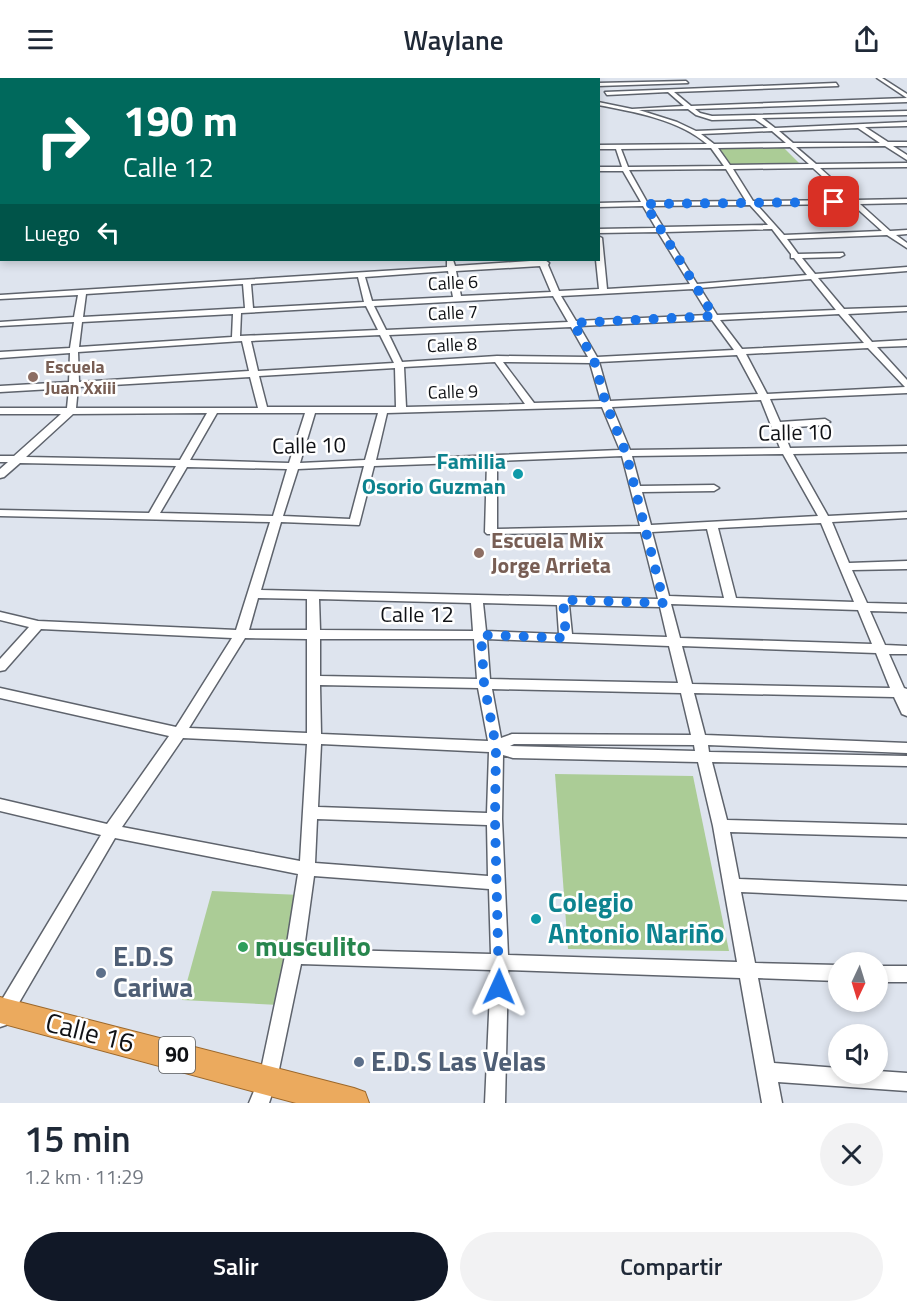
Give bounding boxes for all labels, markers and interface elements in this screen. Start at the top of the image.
text: Waylane [404,19,503,60]
icon: menu [24,23,57,56]
icon: share [850,23,883,56]
text: 190 m [123,88,238,152]
icon: right [24,102,102,180]
text: Calle 12 [123,146,214,187]
pin [808,176,859,227]
icon: arrive [817,185,850,218]
text: Luego [24,216,80,250]
icon: left [92,216,125,249]
street label: Calle 6 [427,268,479,297]
street label: Calle 7 [427,298,479,327]
street label: Calle 8 [426,330,478,359]
place label: Escuela Juan Xxiii [45,353,116,401]
marker: Escuela Juan Xxiii [26,370,40,384]
street label: Calle 9 [427,377,479,406]
street label: Calle 10 [758,414,832,450]
street label: Calle 10 [272,427,346,463]
place label: Familia Osorio Guzman [362,444,506,503]
marker: Familia Osorio Guzman [511,467,525,481]
place label: Escuela Mix Jorge Arrieta [491,523,611,582]
marker: Escuela Mix Jorge Arrieta [472,546,486,560]
street label: Calle 12 [380,597,454,631]
place label: Colegio Antonio Nariño [548,881,724,953]
marker: Colegio Antonio Nariño [529,912,543,926]
place label: musculito [255,925,371,966]
place label: E.D.S Cariwa [113,935,193,1007]
marker: musculito [236,940,250,954]
north arrow [828,952,888,1012]
map controls [828,952,888,1084]
position arrow [467,955,531,1019]
marker: E.D.S Cariwa [94,966,108,980]
street label: Calle 16 [41,1001,139,1062]
button: sound [828,1024,888,1084]
road number: 90 [159,1037,195,1073]
place label: E.D.S Las Velas [371,1040,546,1081]
marker: E.D.S Las Velas [352,1055,366,1069]
text: 15 min [24,1111,131,1166]
button: close [820,1123,883,1186]
text: 1.2 km · 11:29 [24,1161,144,1192]
button: Salir [24,1232,448,1301]
button: Compartir [460,1232,883,1301]

